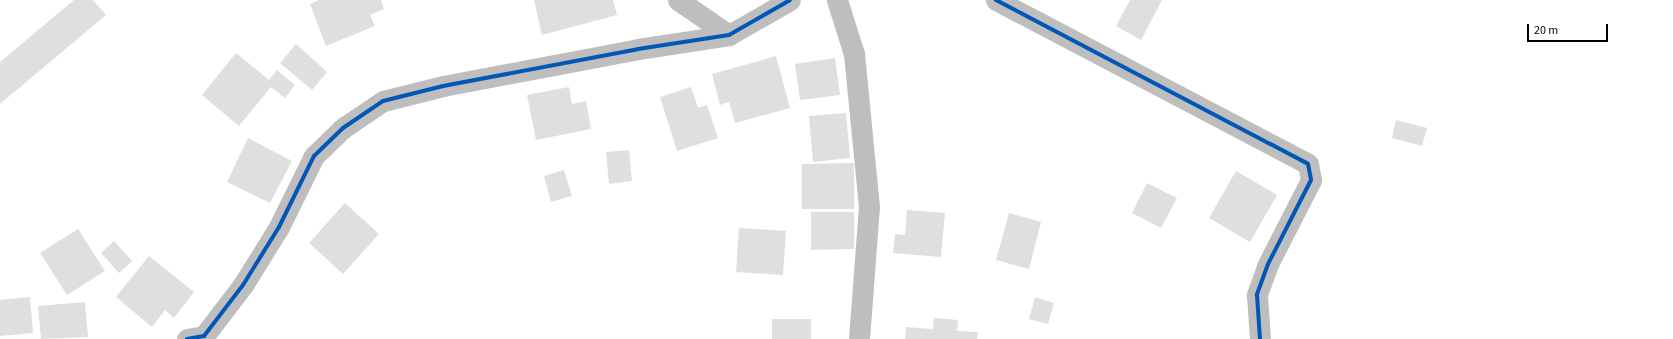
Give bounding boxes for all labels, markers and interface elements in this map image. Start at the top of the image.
scale bar [1529,16,1610,42]
text: 20 m [1534,22,1558,39]

